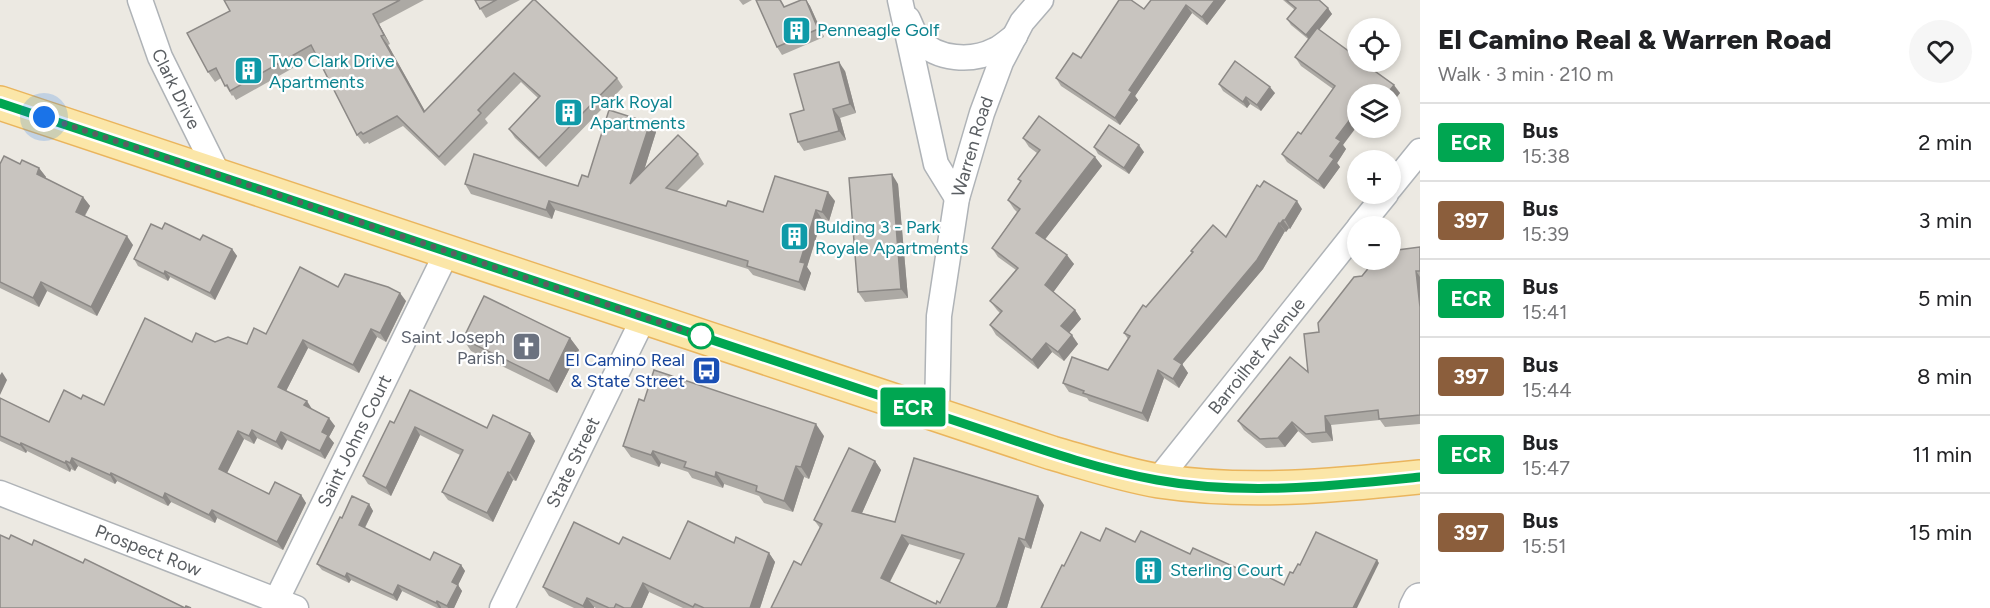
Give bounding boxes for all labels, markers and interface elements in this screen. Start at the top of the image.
building icon: Penneagle Golf [780,14,812,46]
map controls [1347,18,1401,270]
button: locate [1347,18,1401,72]
place label: Penneagle Golf [817,19,940,41]
button: heart [1909,20,1972,83]
text: El Camino Real & Warren Road [1438,22,1831,56]
street label: Clark Drive [147,46,205,133]
place label: Two Clark Drive Apartments [269,50,395,93]
building icon: Two Clark Drive Apartments [232,55,264,87]
text: Walk · 3 min · 210 m [1438,62,1613,86]
button: layers [1347,84,1401,138]
place label: Park Royal Apartments [590,91,685,134]
street label: Warren Road [947,93,998,199]
building icon: Park Royal Apartments [553,96,585,128]
your location [29,102,59,132]
text: Bus [1522,117,1558,144]
text: 2 min [1918,129,1972,156]
text: ECR [1450,130,1492,155]
text: 15:38 [1522,144,1570,168]
button: + [1347,150,1401,204]
text: Bus [1522,195,1558,222]
text: 3 min [1918,207,1972,234]
text: 397 [1453,208,1489,233]
place label: Bulding 3 - Park Royale Apartments [815,216,968,259]
button: − [1347,216,1401,270]
building icon: Bulding 3 - Park Royale Apartments [778,221,810,253]
text: 15:39 [1522,222,1569,246]
text: Bus [1522,273,1558,300]
text: 5 min [1918,285,1972,312]
text: ECR [1450,286,1492,311]
street label: Barroilhet Avenue [1204,293,1310,419]
text: 15:41 [1522,300,1568,324]
unlabelled marker [688,323,714,349]
place label: Saint Joseph Parish [401,326,505,369]
church icon: Saint Joseph Parish [510,331,542,363]
place label: El Camino Real & State Street [565,349,685,392]
text: Bus [1522,351,1558,378]
bus stop icon: El Camino Real & State Street [690,354,722,386]
text: 8 min [1917,363,1972,390]
text: 397 [1453,364,1489,389]
street label: Saint Johns Court [313,371,396,511]
text: 15:44 [1522,378,1572,402]
line badge: ECR [878,388,948,426]
text: ECR [892,395,934,420]
street label: State Street [542,413,605,511]
text: Bus [1522,429,1558,456]
text: 11 min [1912,441,1972,468]
text: ECR [1450,442,1492,467]
text: 15:47 [1522,456,1570,480]
text: Bus [1522,507,1558,534]
text: 15 min [1909,519,1972,546]
street label: Prospect Row [92,520,205,581]
text: 397 [1453,520,1489,545]
text: 15:51 [1522,534,1567,558]
building icon: Sterling Court [1133,554,1165,586]
place label: Sterling Court [1170,559,1283,581]

